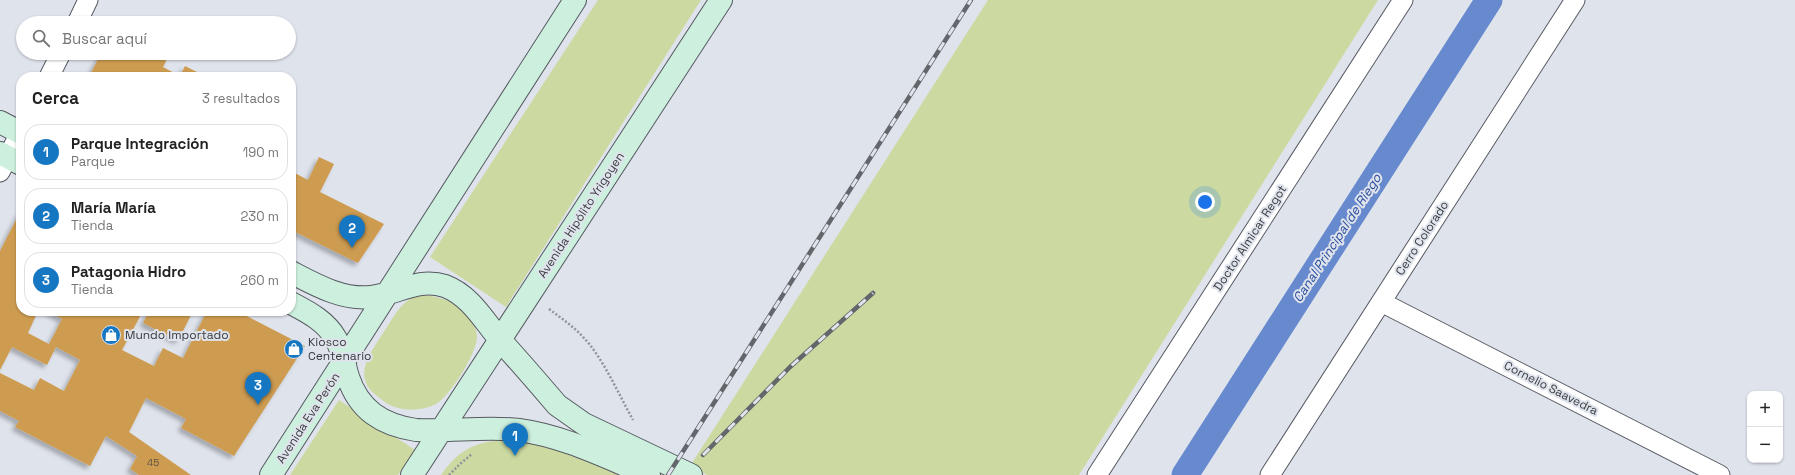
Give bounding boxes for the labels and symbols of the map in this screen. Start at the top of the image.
street label: Avenida Hipólito Yrigoyen [534,149,628,281]
water label: Canal Principal de Riego [1289,170,1385,305]
street label: Doctor Almicar Regot [1210,182,1290,294]
your location [1195,192,1215,212]
street label: Cerro Colorado [1392,198,1452,278]
pin: 2 [339,215,365,248]
shop icon: Mundo Importado [100,324,122,346]
place label: Mundo Importado [125,327,229,343]
place label: Kiosco Centenario [308,334,372,364]
shop icon: Kiosco Centenario [283,338,305,360]
street label: Cornelio Saavedra [1501,357,1601,419]
street label: Avenida Eva Perón [273,370,343,466]
pin: 3 [245,372,271,405]
pin: 1 [502,423,528,456]
house number: 45 [147,456,159,469]

